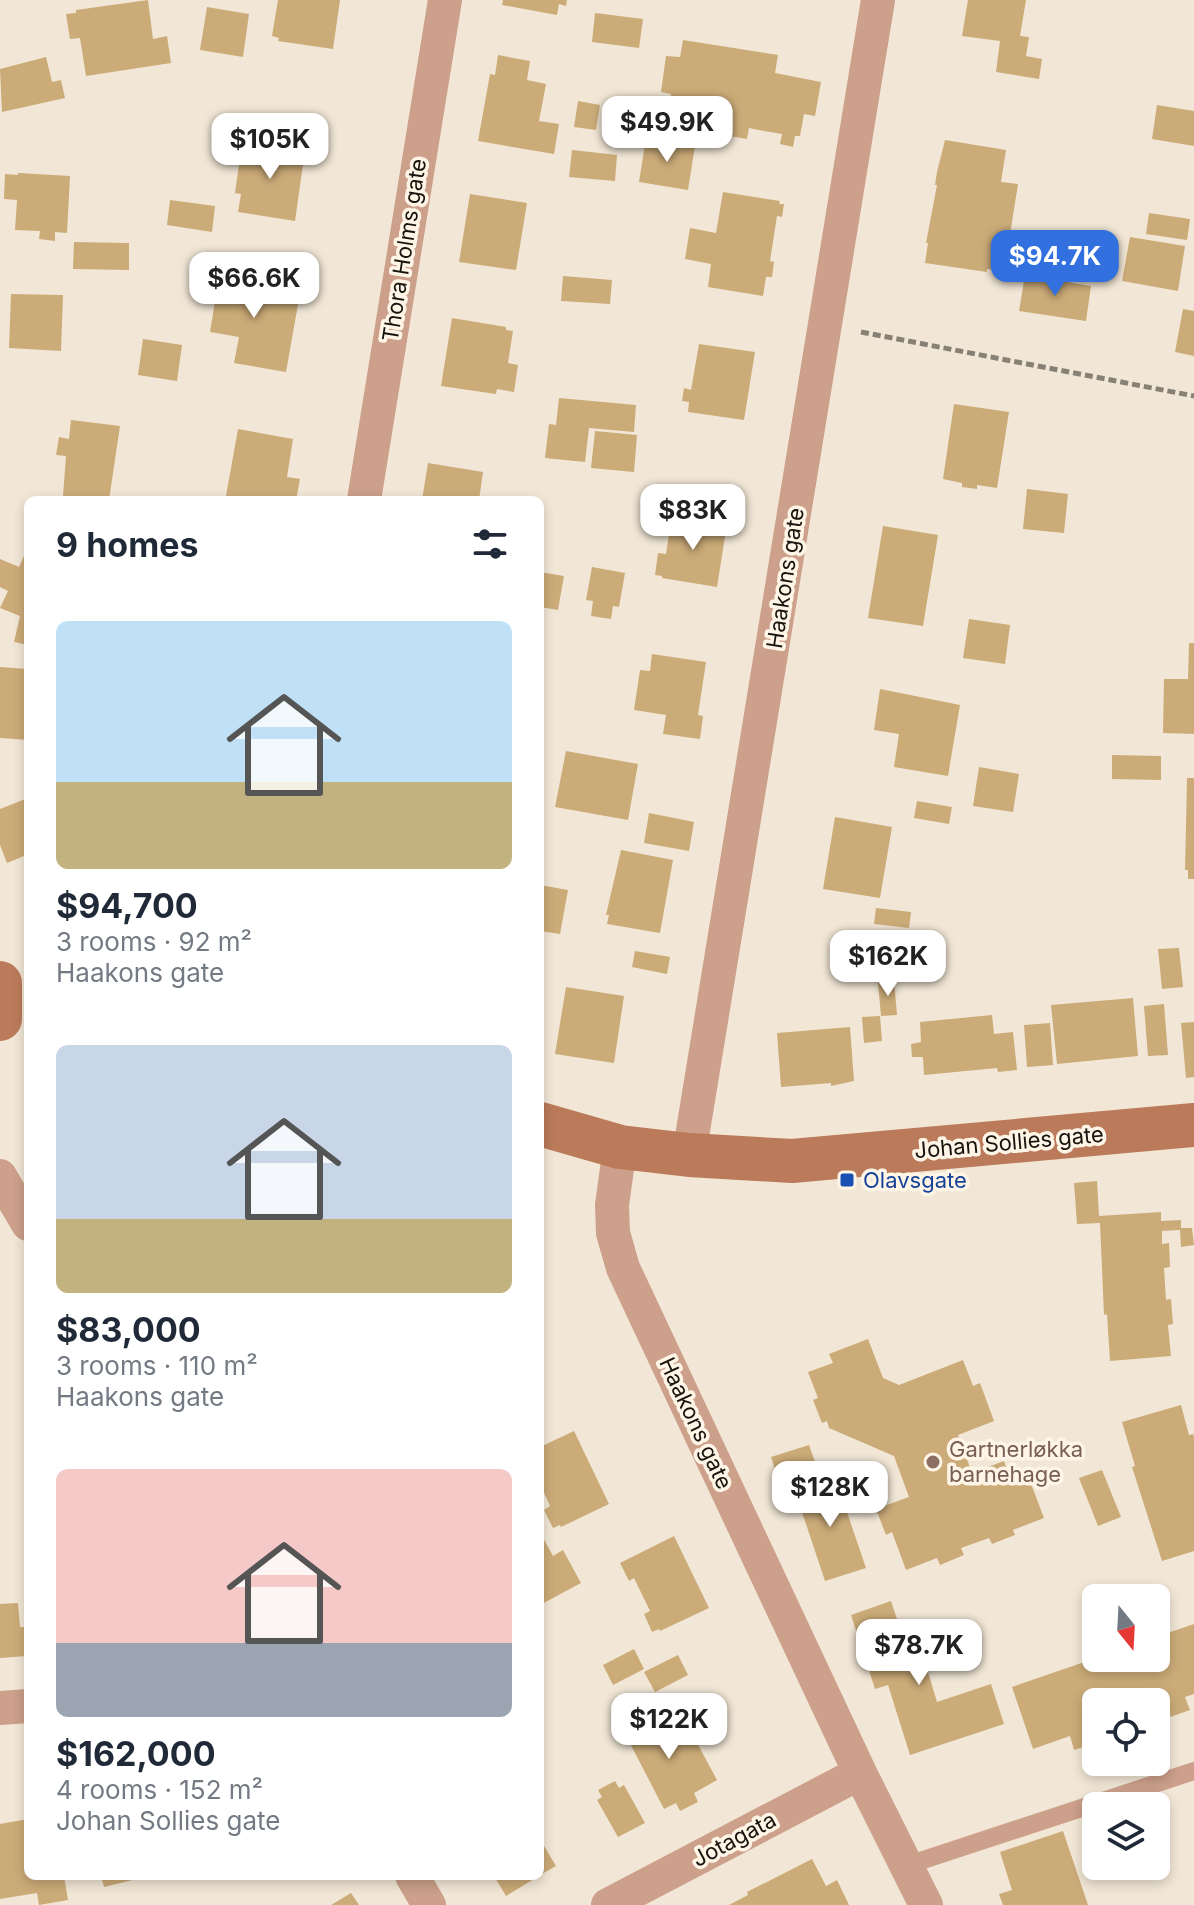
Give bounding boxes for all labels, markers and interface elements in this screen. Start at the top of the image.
pin: $49.9K [602,96,732,164]
text: $49.9K [620,106,714,137]
pin: $105K [214,113,326,181]
text: $105K [229,123,311,154]
street label: Thora Holms gate [377,157,431,343]
pin: $94.7K [990,230,1120,298]
text: $94.7K [1009,240,1101,271]
pin: $66.6K [189,252,319,320]
text: $66.6K [207,262,301,293]
pin: $83K [646,484,740,552]
text: $83K [658,494,728,525]
street label: Haakons gate [761,506,809,650]
icon: filters [468,522,512,566]
text: 9 homes [56,524,198,565]
icon: home [212,673,356,817]
text: $94,700 [56,885,198,926]
text: 3 rooms · 92 m² [56,926,252,957]
pin: $162K [832,930,944,998]
text: $162K [848,940,928,971]
text: Haakons gate [56,957,224,988]
icon: home [212,1097,356,1241]
street label: Johan Sollies gate [913,1121,1105,1163]
place label: Olavsgate [863,1167,967,1193]
marker: Olavsgate [838,1171,856,1189]
text: $83,000 [56,1309,201,1350]
text: 3 rooms · 110 m² [56,1350,258,1381]
street label: Haakons gate [654,1353,738,1493]
text: Haakons gate [56,1381,224,1412]
place label: Gartnerløkka barnehage [949,1436,1083,1487]
marker: Gartnerløkka barnehage [924,1453,942,1471]
pin: $128K [774,1461,886,1529]
text: $128K [790,1471,870,1502]
icon: home [212,1521,356,1665]
north arrow [1082,1584,1170,1672]
map controls [1082,1584,1170,1880]
pin: $78.7K [854,1619,984,1687]
text: $78.7K [874,1629,964,1660]
button: locate [1082,1688,1170,1776]
pin: $122K [613,1693,725,1761]
text: $122K [629,1703,709,1734]
text: $162,000 [56,1733,216,1774]
text: 4 rooms · 152 m² [56,1774,263,1805]
button: layers [1082,1792,1170,1880]
text: Johan Sollies gate [56,1805,280,1836]
street label: Jotagata [688,1806,780,1872]

